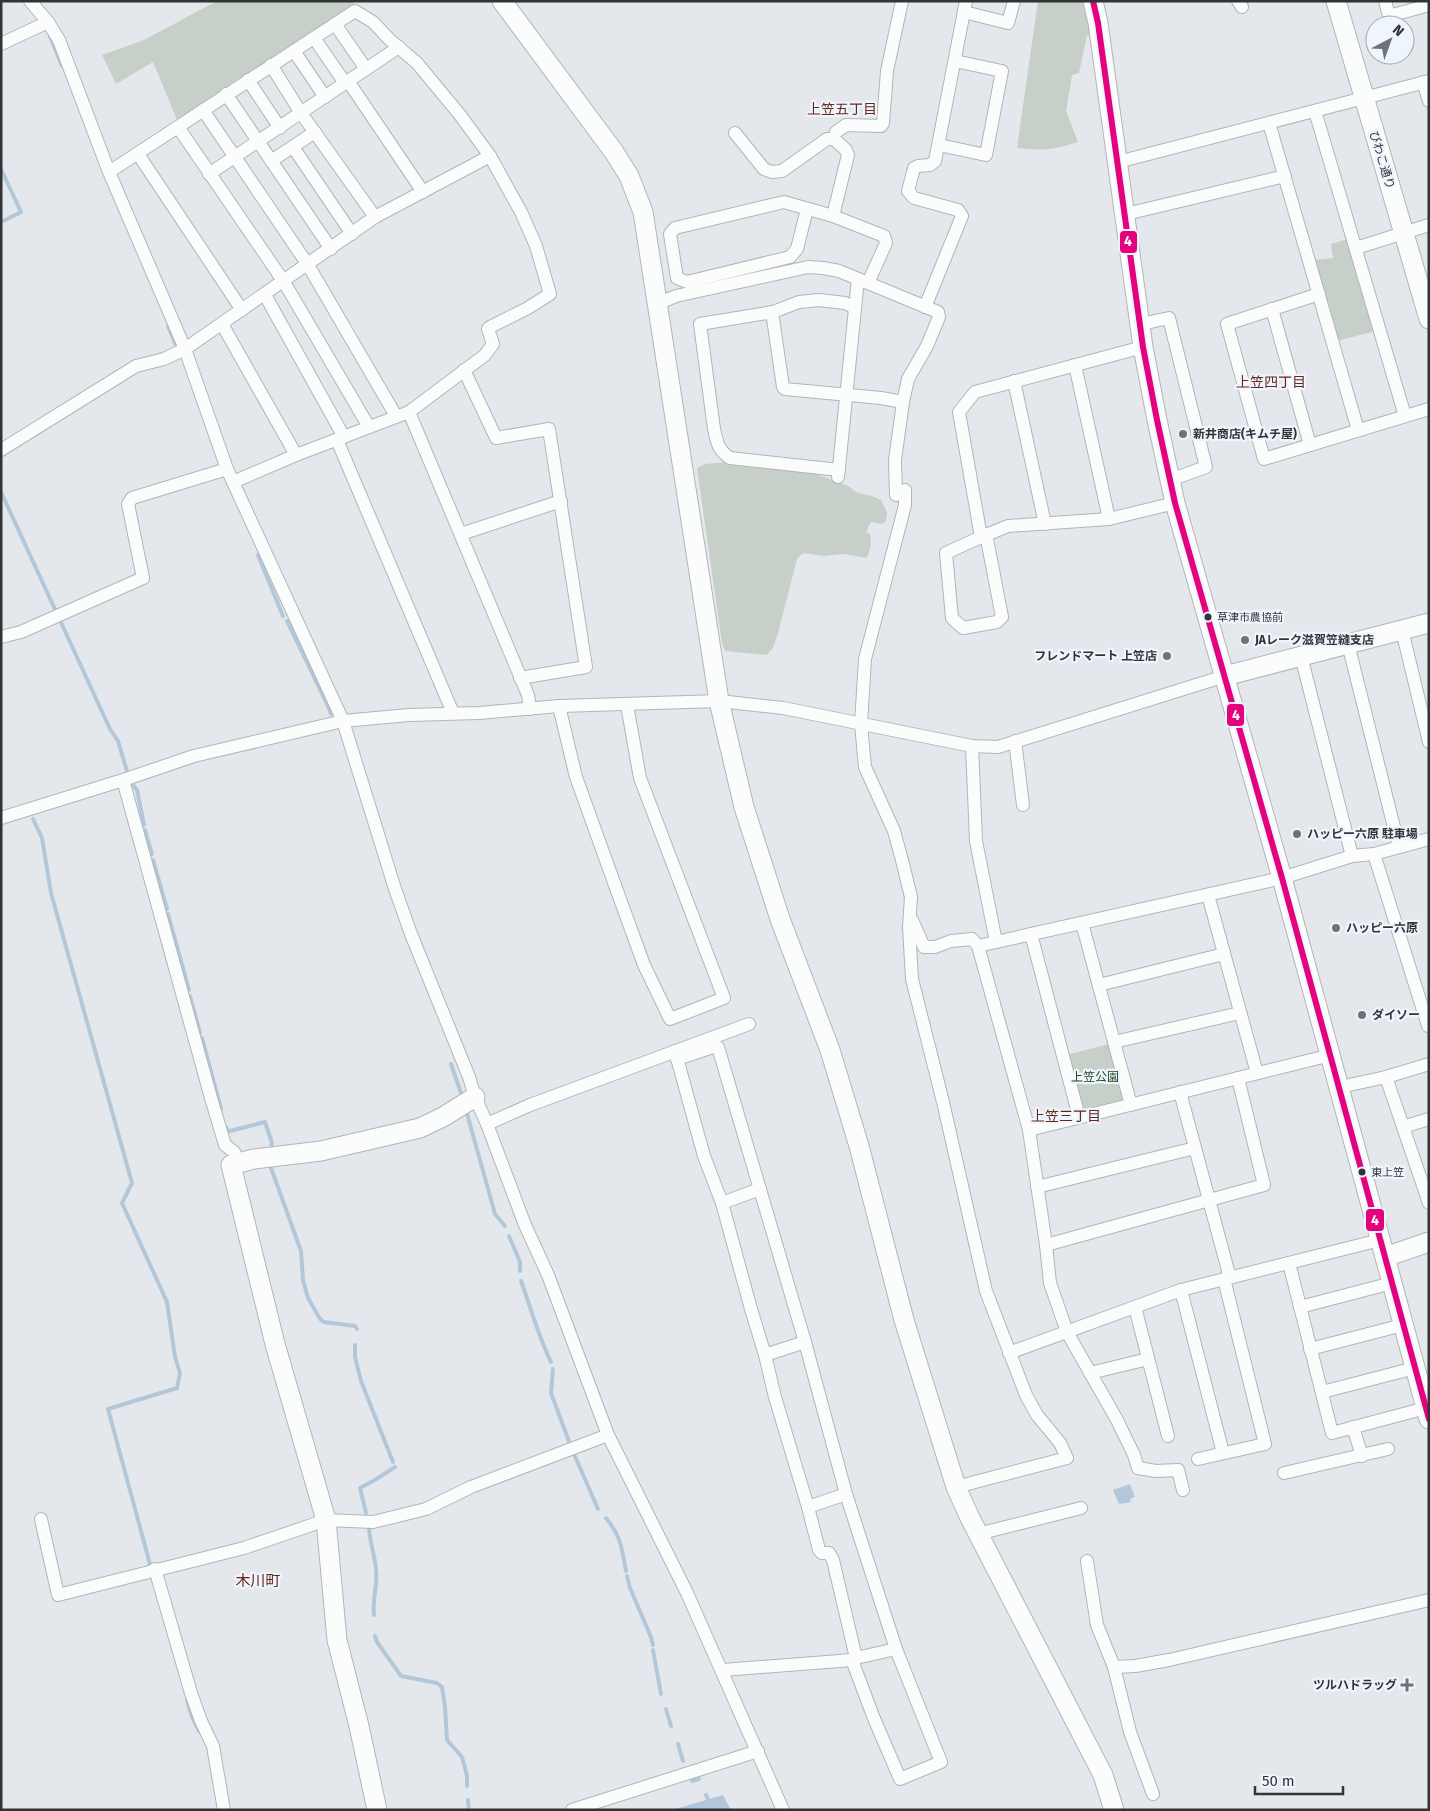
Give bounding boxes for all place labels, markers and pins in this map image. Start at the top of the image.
place label: 新井商店(キムチ屋) [1193,427,1297,441]
marker: 新井商店(キムチ屋) [1177,428,1189,440]
place label: 草津市農協前 [1217,611,1283,624]
marker: 草津市農協前 [1203,612,1213,622]
place label: JAレーク滋賀笠縫支店 [1254,633,1374,647]
marker: JAレーク滋賀笠縫支店 [1239,634,1251,646]
place label: フレンドマート 上笠店 [1034,649,1157,663]
marker: フレンドマート 上笠店 [1161,650,1173,662]
place label: ハッピー六原 駐車場 [1307,827,1418,841]
marker: ハッピー六原 駐車場 [1291,828,1303,840]
place label: ハッピー六原 [1346,921,1418,935]
marker: ハッピー六原 [1330,922,1342,934]
place label: ダイソー [1372,1008,1420,1022]
marker: ダイソー [1356,1009,1368,1021]
place label: 東上笠 [1371,1166,1404,1179]
marker: 東上笠 [1357,1167,1367,1177]
place label: ツルハドラッグ [1313,1678,1397,1692]
marker: ツルハドラッグ [1401,1679,1413,1691]

